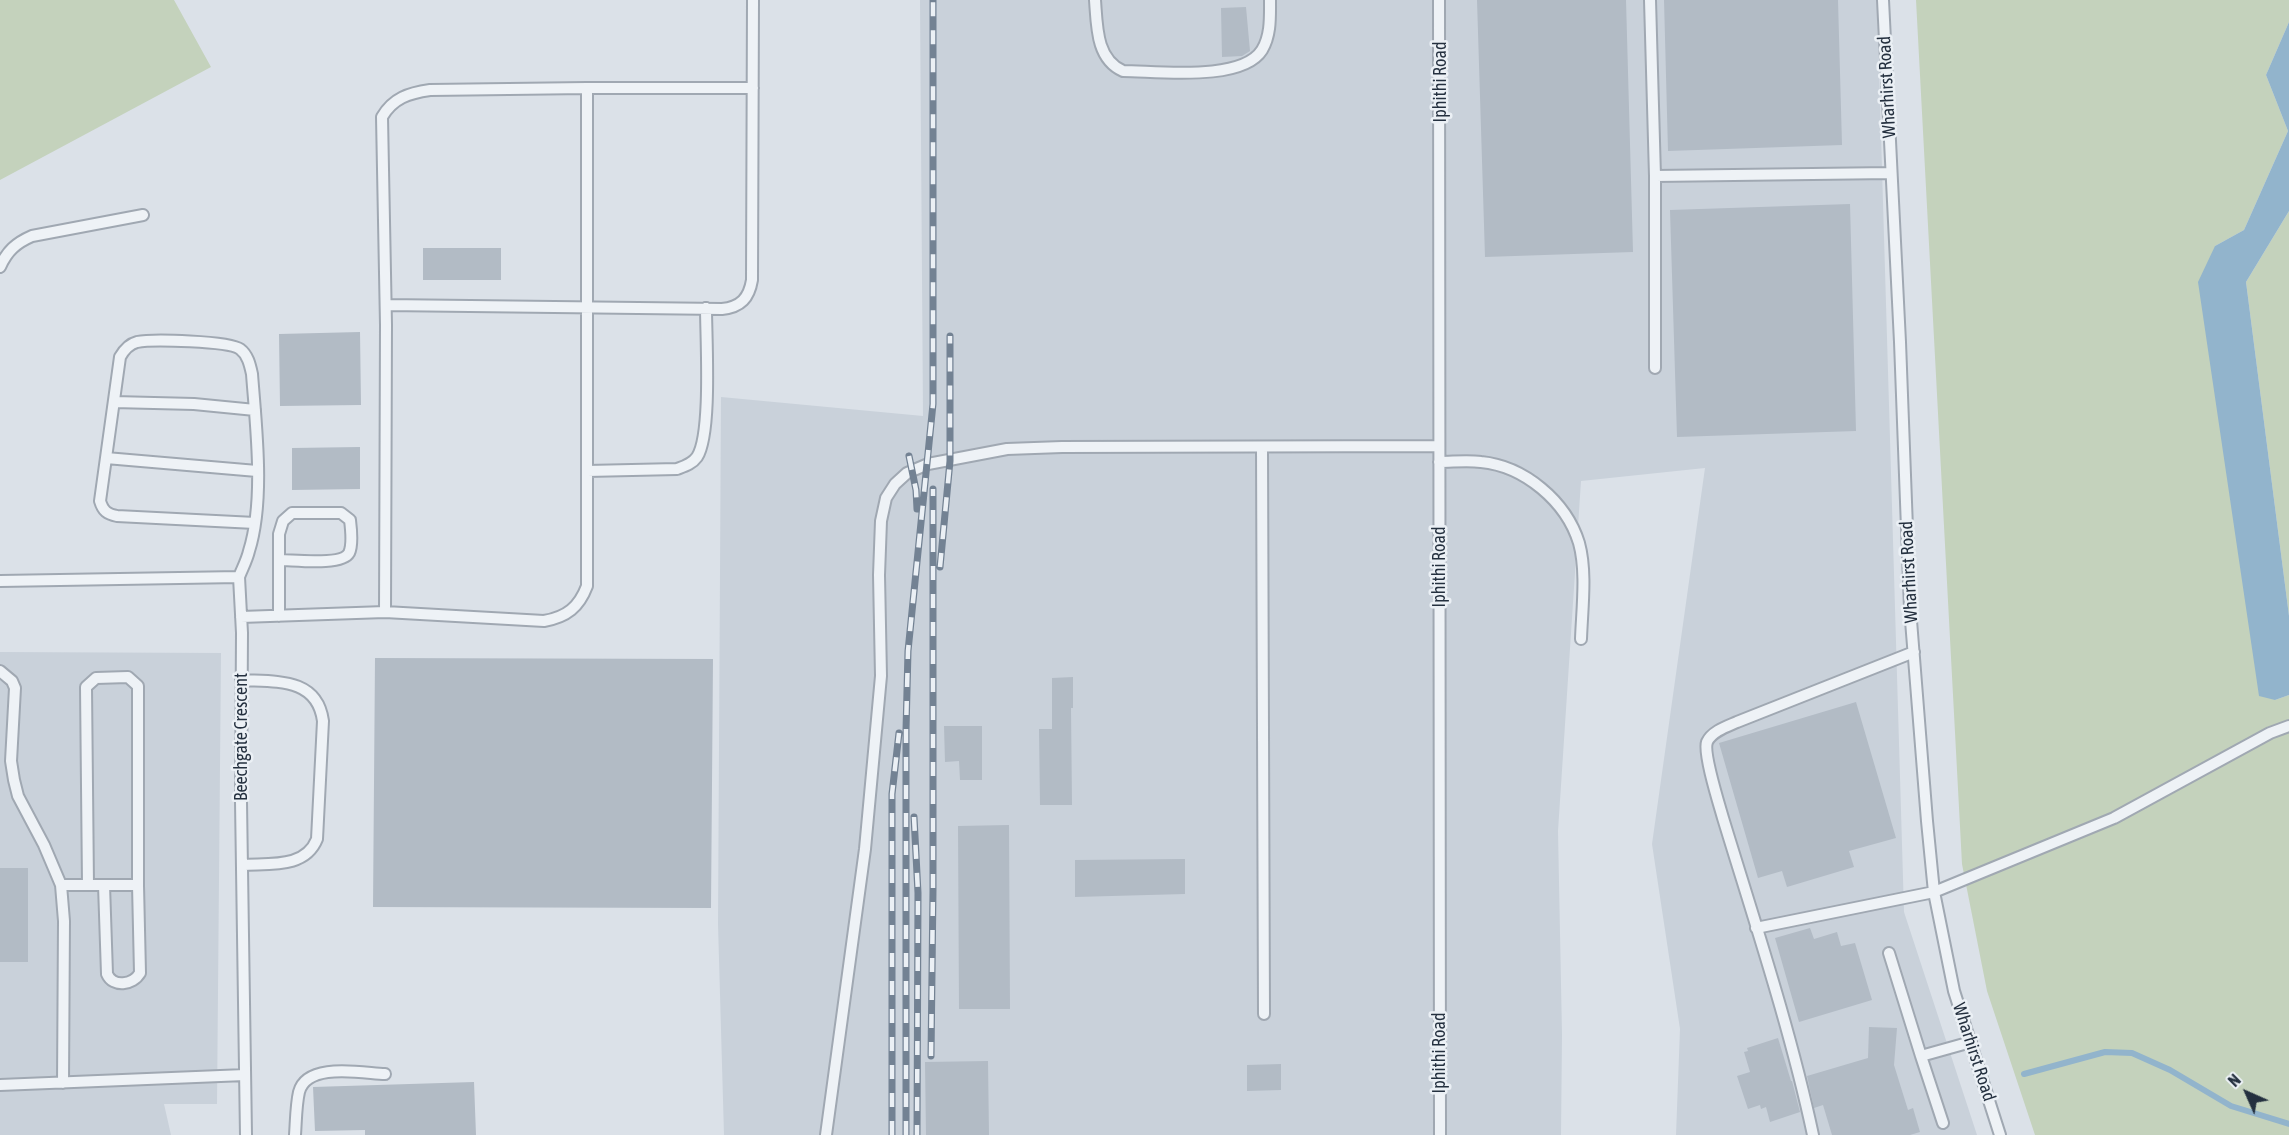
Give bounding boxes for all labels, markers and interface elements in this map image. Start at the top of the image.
street label: Wharhirst Road [1874,36,1900,138]
street label: Iphithi Road [1429,42,1451,122]
street label: Wharhirst Road [1896,521,1922,623]
street label: Iphithi Road [1428,527,1450,607]
street label: Beechgate Crescent [230,673,252,801]
street label: Wharhirst Road [1948,1000,2000,1104]
street label: Iphithi Road [1428,1013,1450,1093]
north arrow [2217,1063,2277,1123]
text: N [2225,1071,2244,1090]

